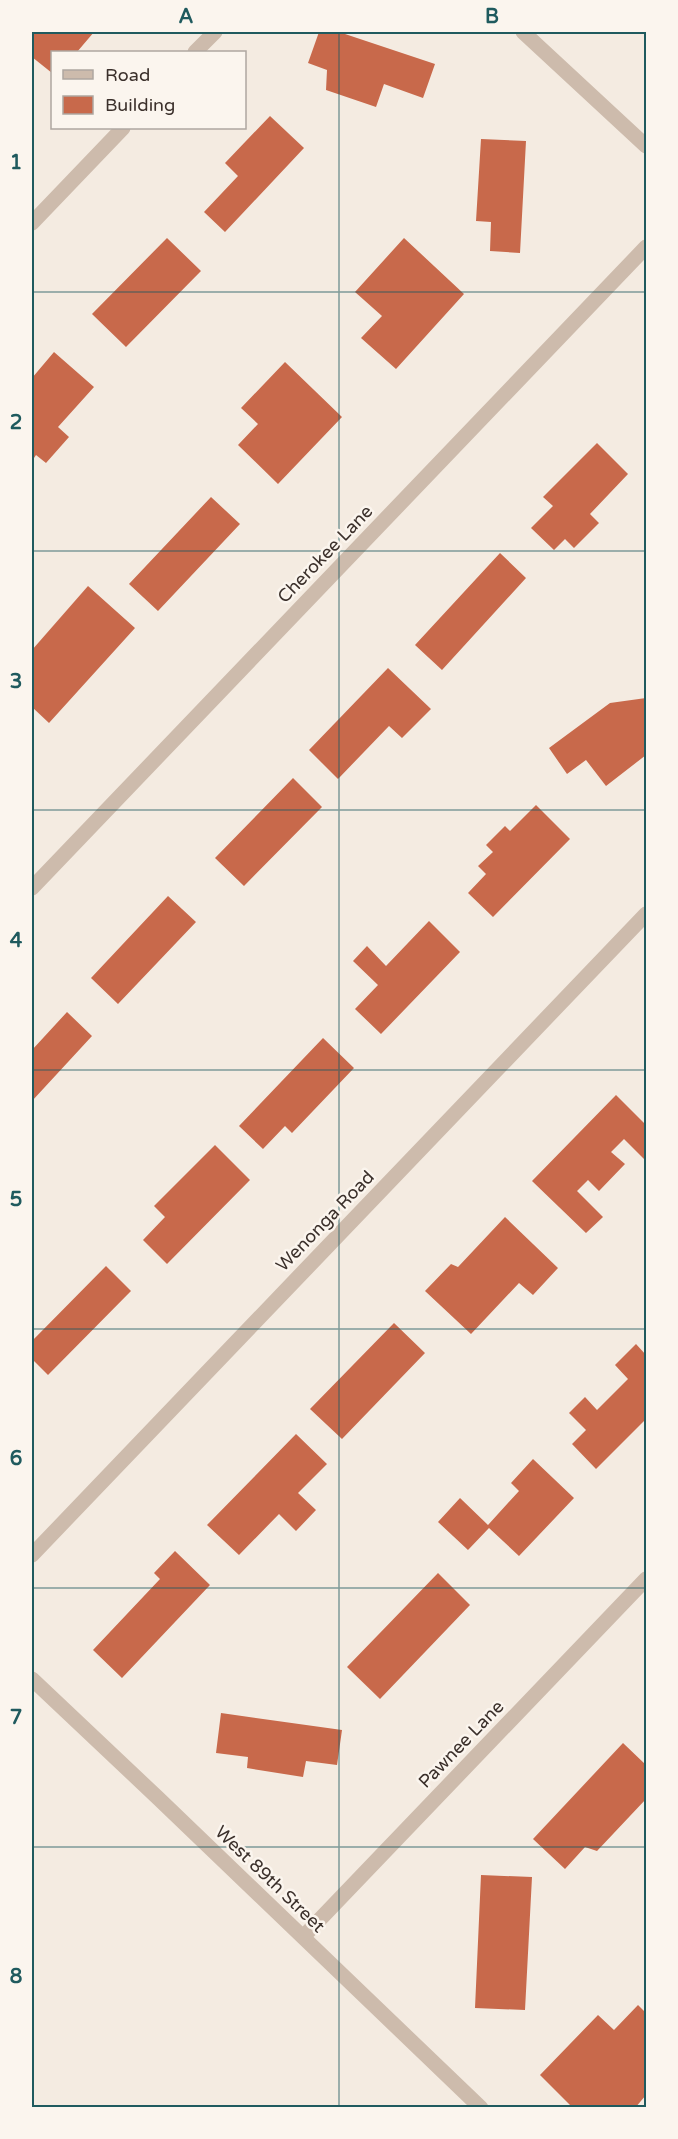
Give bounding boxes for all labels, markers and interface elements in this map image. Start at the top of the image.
text: A [179,5,194,29]
text: B [485,5,499,29]
legend [51,51,246,129]
text: Road [105,64,150,86]
text: Building [105,94,175,116]
text: 1 [10,151,22,175]
text: 2 [10,411,22,435]
street label: Cherokee Lane [273,500,377,608]
text: 3 [10,670,22,694]
text: 4 [10,929,23,953]
street label: Wenonga Road [271,1166,379,1276]
text: 5 [10,1188,22,1212]
text: 6 [10,1447,22,1471]
street label: Pawnee Lane [414,1696,508,1792]
text: 7 [10,1706,22,1730]
street label: West 89th Street [210,1821,330,1937]
text: 8 [10,1965,22,1989]

